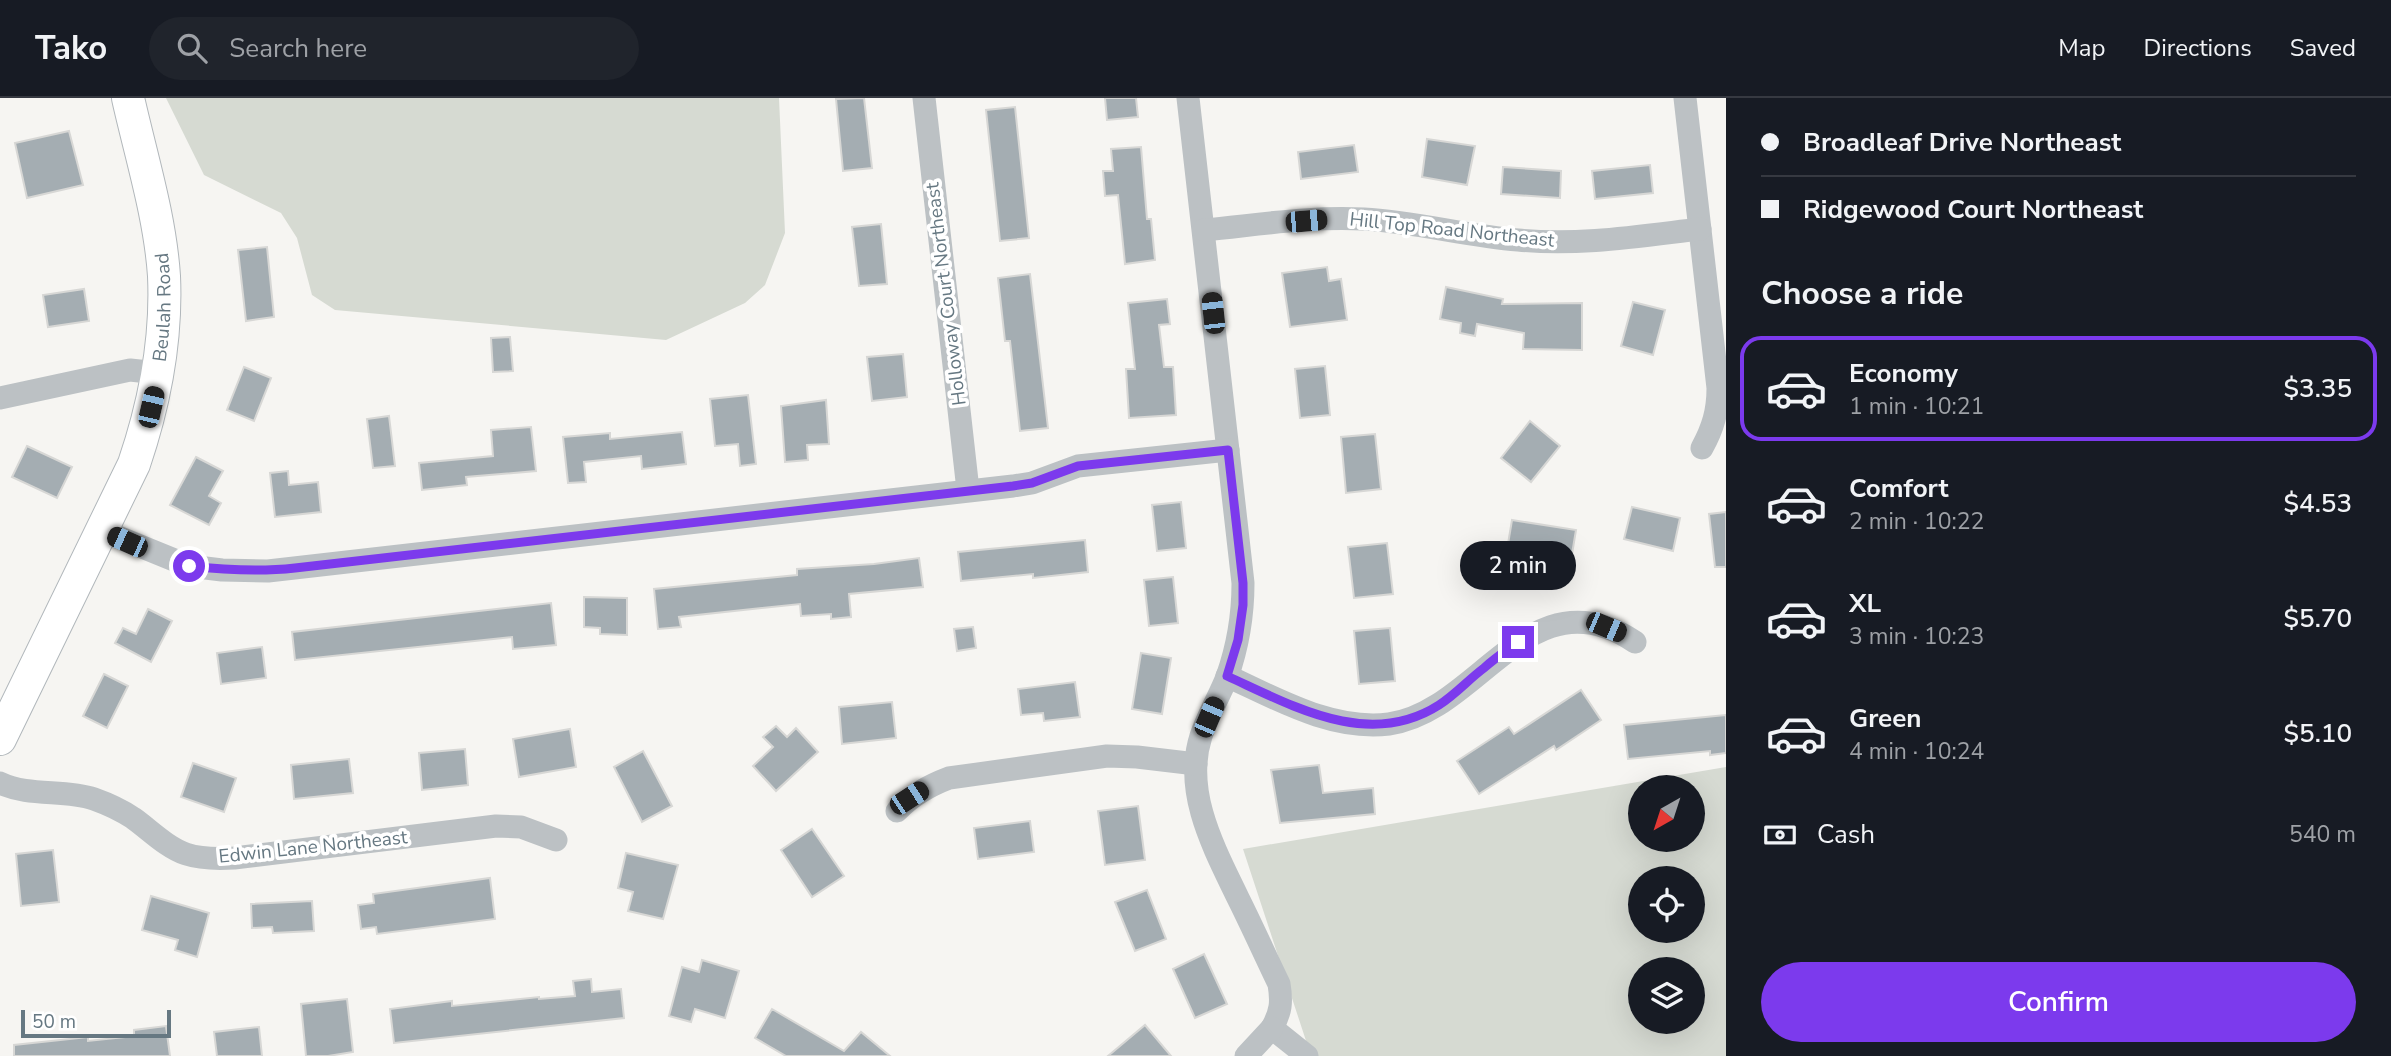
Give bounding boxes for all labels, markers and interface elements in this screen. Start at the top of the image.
search box [149,17,639,80]
text: Tako [35,26,107,71]
icon: search [173,29,211,67]
text: Search here [229,31,367,66]
text: Map [2058,32,2105,64]
text: Directions [2143,32,2252,64]
text: Saved [2290,32,2356,64]
text: Broadleaf Drive Northeast [1803,125,2121,160]
street label: Holloway Court Northeast [919,181,973,407]
text: Ridgewood Court Northeast [1803,192,2143,227]
street label: Hill Top Road Northeast [1348,206,1556,254]
car [1285,209,1328,233]
street label: Beulah Road [147,251,177,364]
text: Choose a ride [1761,272,1963,315]
car [1201,291,1226,335]
text: Economy [1849,356,1958,391]
icon: car [1765,357,1828,420]
text: $3.35 [2283,371,2352,406]
car [137,384,166,430]
text: 1 min · 10:21 [1849,391,1984,422]
text: Comfort [1849,471,1949,506]
icon: car [1765,472,1828,535]
text: $4.53 [2283,486,2352,521]
text: 2 min · 10:22 [1849,506,1984,537]
car [104,524,151,560]
callout: 2 min [1460,540,1576,589]
route start [173,550,205,582]
text: 2 min [1489,550,1547,581]
text: XL [1849,586,1881,621]
icon: car [1765,587,1828,650]
text: $5.70 [2283,601,2352,636]
car [1583,609,1630,645]
text: 3 min · 10:23 [1849,621,1984,652]
route end [1502,626,1534,658]
car [1192,694,1227,740]
text: Green [1849,701,1922,736]
icon: car [1765,702,1828,765]
text: $5.10 [2283,716,2352,751]
text: 4 min · 10:24 [1849,736,1984,767]
north arrow [1628,775,1704,852]
map controls [1628,775,1705,1034]
car [886,778,933,818]
icon: cash [1761,816,1799,854]
text: Cash [1817,817,1875,852]
text: 540 m [2289,819,2356,850]
street label: Edwin Lane Northeast [217,824,409,870]
button: locate [1628,866,1705,943]
button: layers [1628,957,1705,1034]
button: Confirm [1761,962,2356,1042]
scale bar [21,1007,172,1039]
text: 50 m [32,1009,76,1035]

